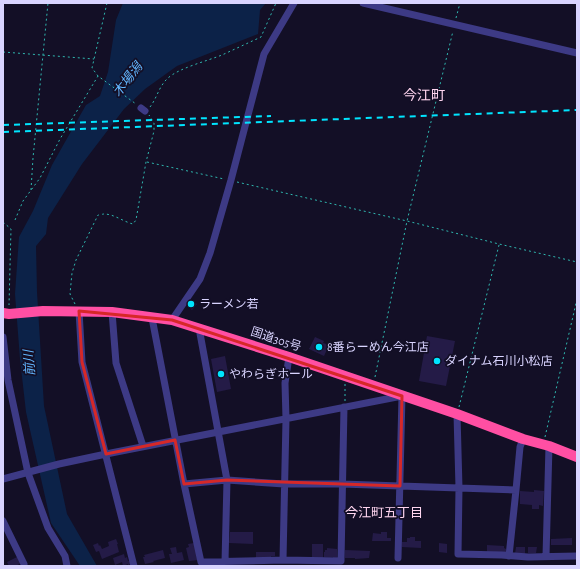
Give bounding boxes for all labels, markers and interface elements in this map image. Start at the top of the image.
water label: 木場潟 [110,58,146,99]
district label: 今江町 [403,88,445,103]
place label: ラーメン若 [199,298,259,310]
marker: ラーメン若 [186,299,196,309]
street label: 国道305号 [249,324,303,353]
place label: 8番らーめん今江店 [327,341,429,353]
marker: 8番らーめん今江店 [314,342,324,352]
water label: 前川 [21,348,37,376]
place label: ダイナム石川小松店 [445,354,552,367]
marker: ダイナム石川小松店 [432,356,442,366]
place label: やわらぎホール [229,367,313,380]
marker: やわらぎホール [216,369,226,379]
district label: 今江町五丁目 [345,506,423,520]

